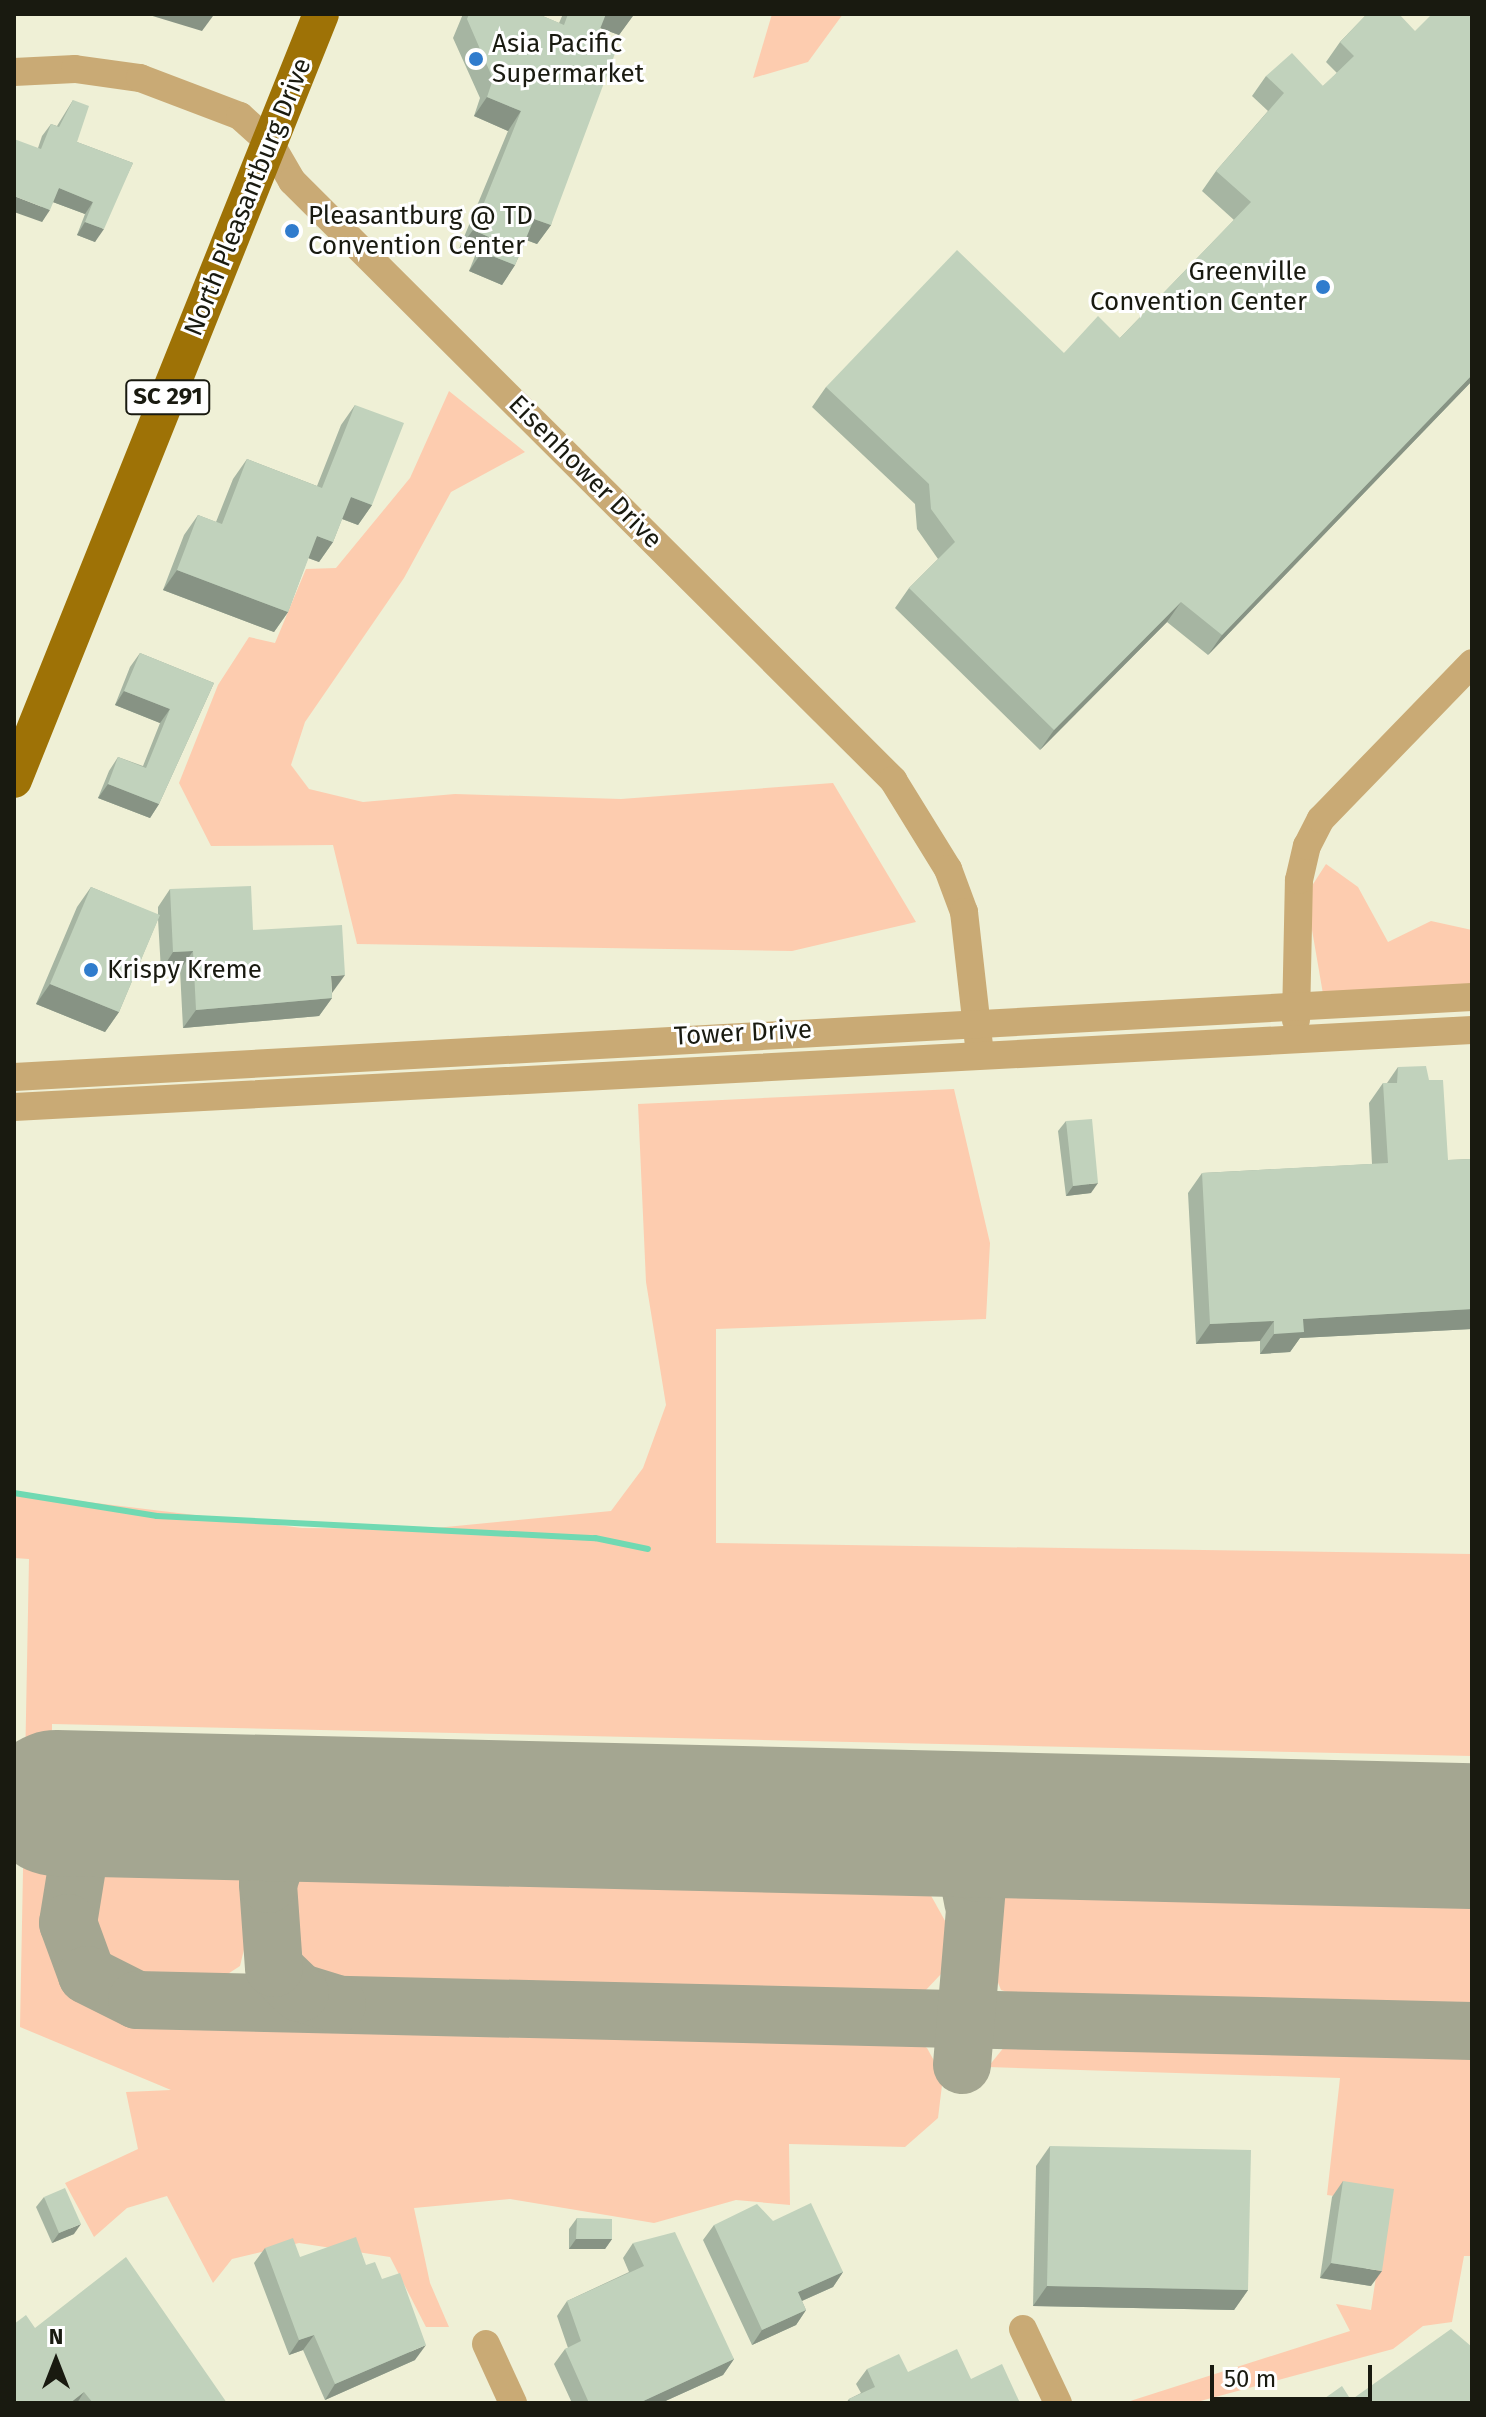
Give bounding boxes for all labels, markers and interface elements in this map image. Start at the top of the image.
place label: Asia Pacific Supermarket [492,28,644,90]
marker: Asia Pacific Supermarket [467,50,485,68]
street label: North Pleasantburg Drive [178,54,318,340]
place label: Pleasantburg @ TD Convention Center [308,200,533,262]
marker: Pleasantburg @ TD Convention Center [283,222,301,240]
place label: Greenville Convention Center [1090,256,1307,318]
marker: Greenville Convention Center [1314,278,1332,296]
road number: SC 291 [124,377,212,417]
street label: Eisenhower Drive [502,389,668,555]
place label: Krispy Kreme [107,954,262,986]
marker: Krispy Kreme [82,961,100,979]
street label: Tower Drive [673,1014,813,1052]
north arrow [16,2321,96,2401]
text: N [49,2323,63,2350]
scale bar [1214,2349,1376,2399]
text: 50 m [1224,2365,1276,2393]

